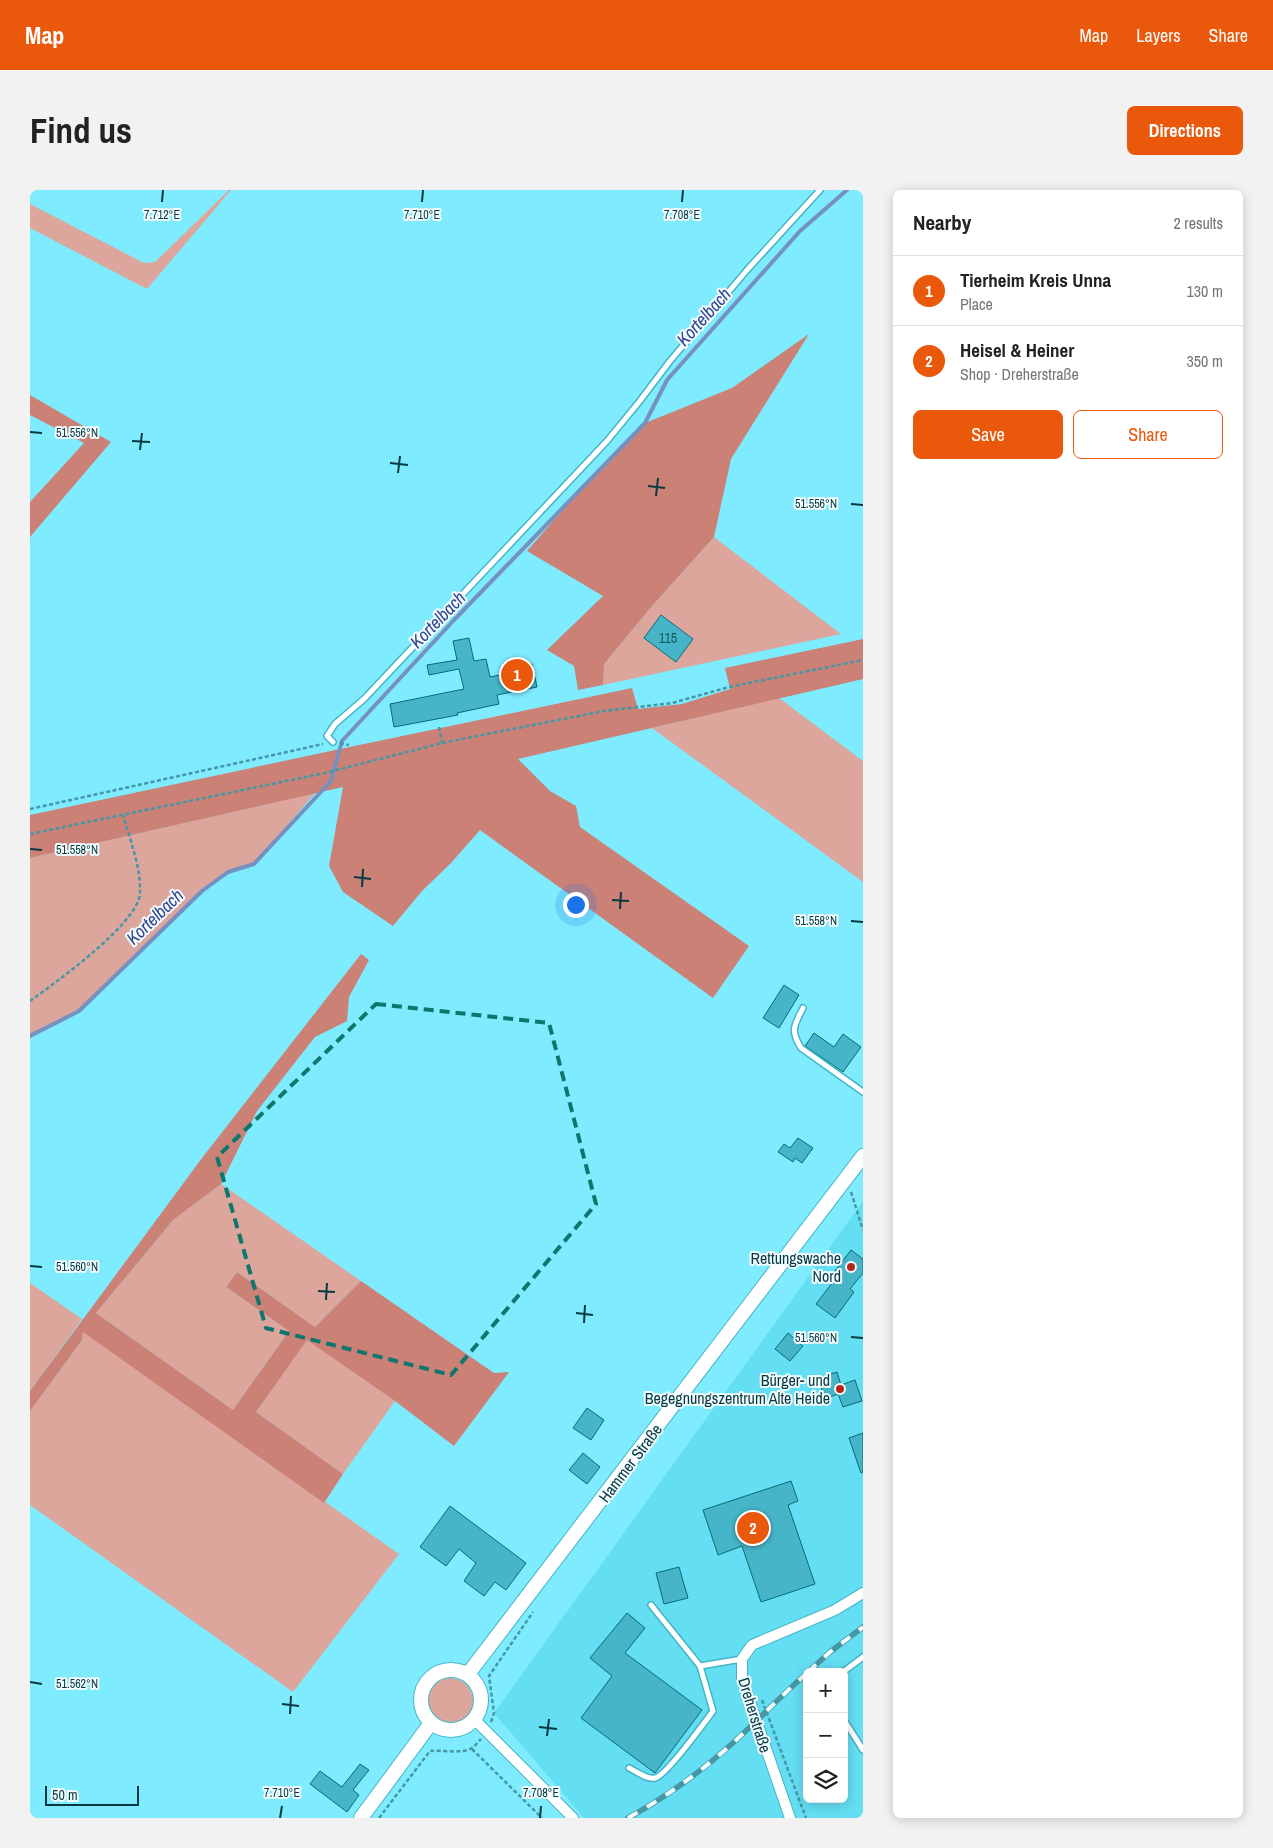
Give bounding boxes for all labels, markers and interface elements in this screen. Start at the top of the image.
text: Map [25,19,64,51]
text: Map [1080,23,1108,48]
text: Layers [1136,23,1181,48]
text: Share [1209,23,1248,48]
button: Directions [1127,106,1243,155]
text: Find us [30,107,132,154]
text: 7.712°E [144,207,180,223]
text: 7.710°E [404,207,440,223]
text: 7.708°E [664,207,700,223]
text: Nearby [913,208,971,237]
text: 2 results [1173,212,1223,234]
text: Tierheim Kreis Unna [960,267,1111,293]
text: 1 [925,280,933,302]
text: 130 m [1187,280,1223,302]
water label: Kortelbach [671,282,737,351]
text: Place [960,293,993,315]
text: Heisel & Heiner [960,337,1074,363]
text: 2 [925,350,933,372]
text: 350 m [1187,350,1223,372]
text: Shop · Dreherstraße [960,363,1079,385]
button: Save [913,410,1063,459]
button: Share [1073,410,1223,459]
text: 51.556°N [56,425,98,441]
text: 51.556°N [795,496,837,512]
water label: Kortelbach [404,586,471,654]
house number: 115 [659,629,677,647]
pin: 1 [501,656,533,694]
text: 51.558°N [56,842,98,858]
water label: Kortelbach [121,883,189,950]
your location [563,892,589,918]
text: 51.558°N [795,913,837,929]
place label: Rettungswache Nord [751,1247,841,1287]
text: 51.560°N [56,1259,98,1275]
marker: Rettungswache Nord [845,1261,857,1273]
text: 51.560°N [795,1330,837,1346]
place label: Bürger- und Begegnungszentrum Alte Heide [645,1369,830,1409]
marker: Bürger- und Begegnungszentrum Alte Heide [834,1383,846,1395]
street label: Hammer Straße [593,1419,667,1507]
pin: 2 [737,1509,769,1547]
map controls [803,1668,848,1803]
button: + [803,1668,848,1713]
street label: Dreherstraße [733,1675,777,1755]
text: 51.562°N [56,1676,98,1692]
button: − [803,1713,848,1758]
button: layers [803,1758,848,1803]
scale bar [45,1783,139,1806]
text: 7.710°E [264,1785,300,1801]
text: 7.708°E [523,1785,559,1801]
text: 50 m [52,1786,78,1804]

